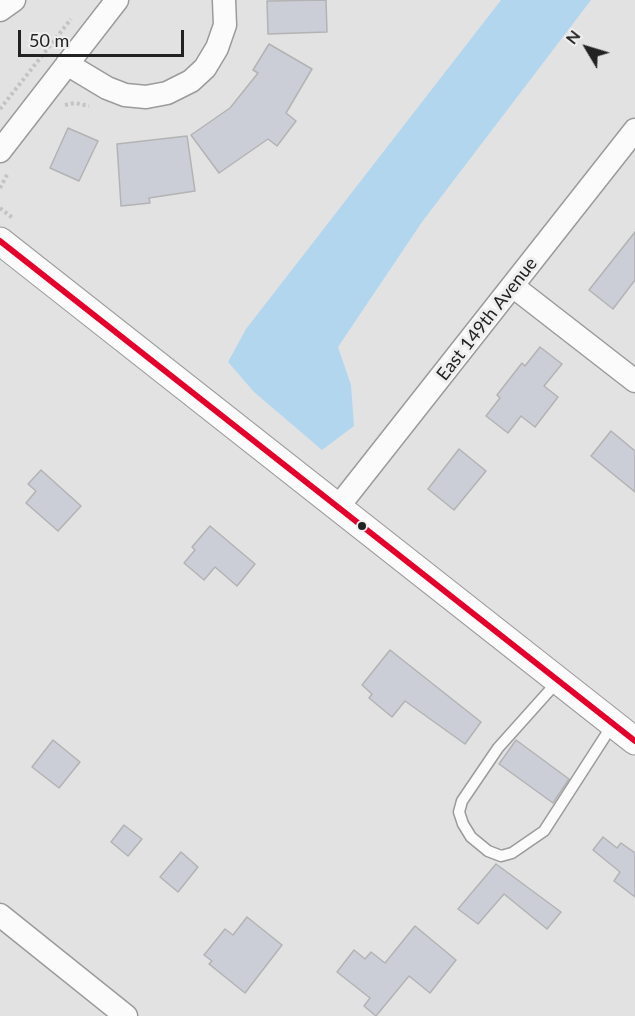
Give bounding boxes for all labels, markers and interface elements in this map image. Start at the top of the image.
scale bar [21,18,188,56]
north arrow [557,18,617,78]
text: N [561,26,584,47]
text: 50 m [29,29,69,51]
street label: East 149th Avenue [432,253,542,385]
unlabelled marker [356,520,368,532]

